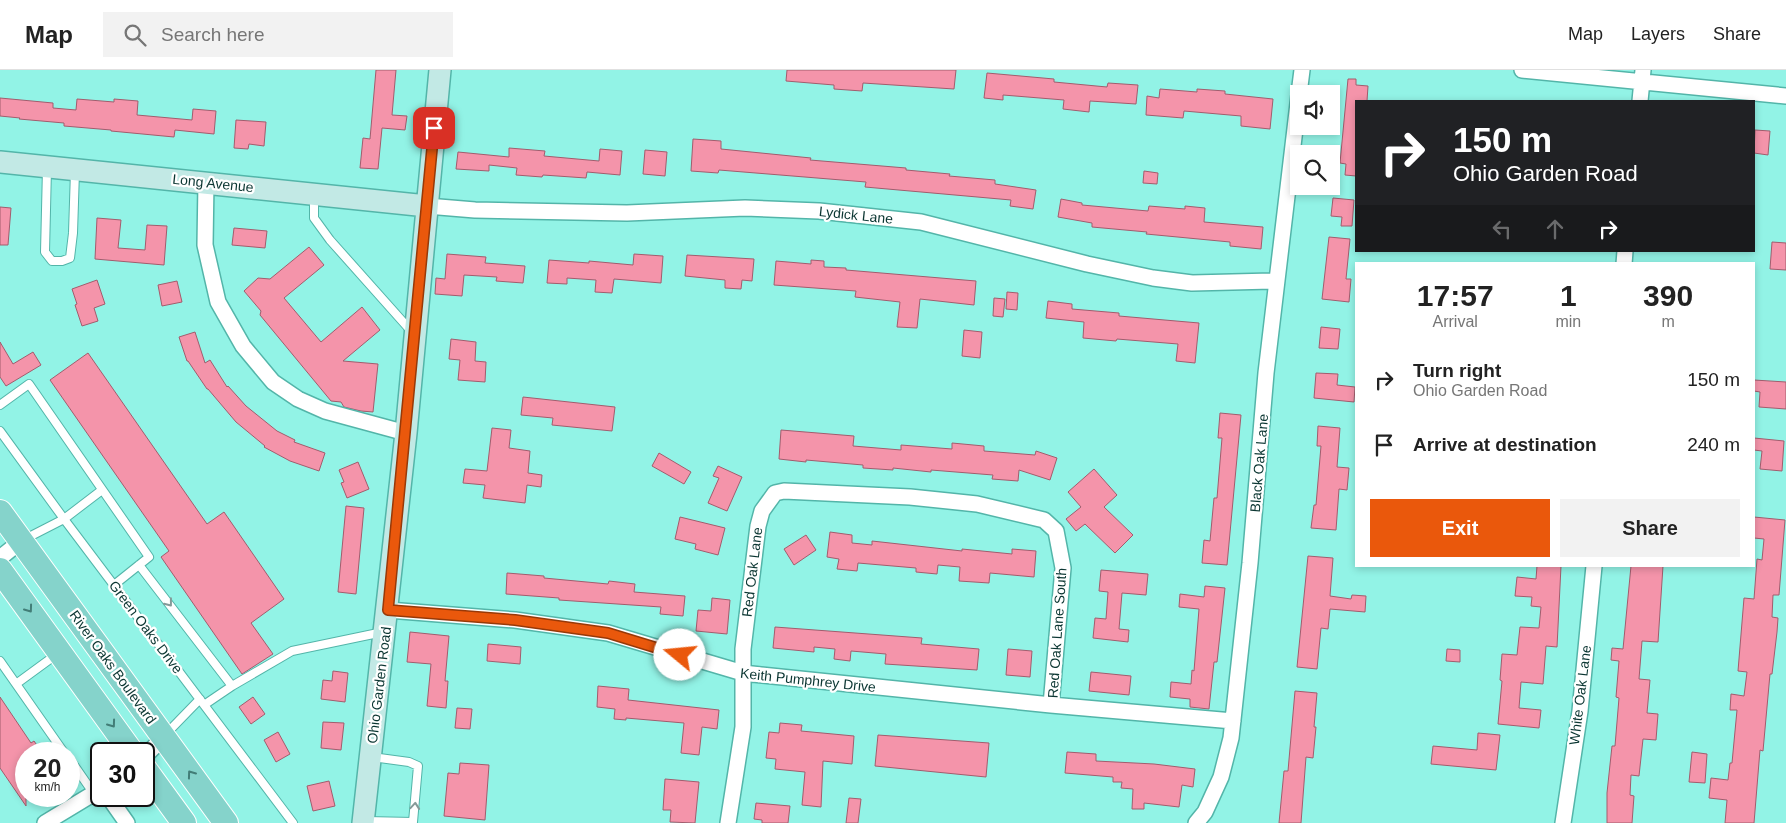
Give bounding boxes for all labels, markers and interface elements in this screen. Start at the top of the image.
search box [103,12,453,57]
text: Map [25,21,73,48]
icon: search [121,21,149,49]
text: Search here [161,24,265,45]
text: Map [1568,24,1603,44]
text: Layers [1631,24,1685,44]
text: Share [1713,24,1761,44]
map controls [1290,85,1340,195]
button: sound [1290,85,1340,135]
pin [413,107,455,149]
icon: arrive [420,114,448,142]
icon: right [1370,120,1435,185]
text: 150 m [1453,120,1552,159]
button: search [1290,145,1340,195]
text: Ohio Garden Road [1453,161,1638,186]
street label: Long Avenue [172,171,255,195]
street label: Lydick Lane [818,203,894,227]
icon: left [1488,215,1516,243]
icon: ahead [1541,215,1569,243]
icon: right [1594,215,1622,243]
text: 17:57 [1417,279,1494,312]
text: 1 [1560,279,1577,312]
text: 390 [1643,279,1693,312]
text: Arrival [1433,313,1478,330]
text: min [1555,313,1581,330]
text: m [1661,313,1675,330]
text: Turn right [1413,360,1501,381]
icon: right [1370,366,1398,394]
text: 150 m [1687,369,1740,390]
text: Ohio Garden Road [1413,382,1547,399]
street label: Black Oak Lane [1247,413,1271,513]
icon: arrive [1370,431,1398,459]
text: Arrive at destination [1413,434,1597,455]
text: 240 m [1687,434,1740,455]
button: Exit [1370,499,1550,557]
button: Share [1560,499,1740,557]
street label: Red Oak Lane [739,526,765,618]
street label: Red Oak Lane South [1044,567,1070,699]
street label: Green Oaks Drive [106,577,186,677]
one-way arrow [163,597,171,606]
one-way arrow [23,603,32,613]
street label: River Oaks Boulevard [67,607,159,727]
street label: Ohio Garden Road [364,626,394,744]
position arrow [653,628,705,680]
street label: White Oak Lane [1566,644,1594,746]
street label: Keith Pumphrey Drive [739,665,877,695]
one-way arrow [106,718,115,728]
speed limit sign: 30 [90,742,155,807]
text: 20 [34,754,61,782]
one-way arrow [188,770,197,780]
text: km/h [34,780,61,794]
one-way arrow [409,802,420,810]

